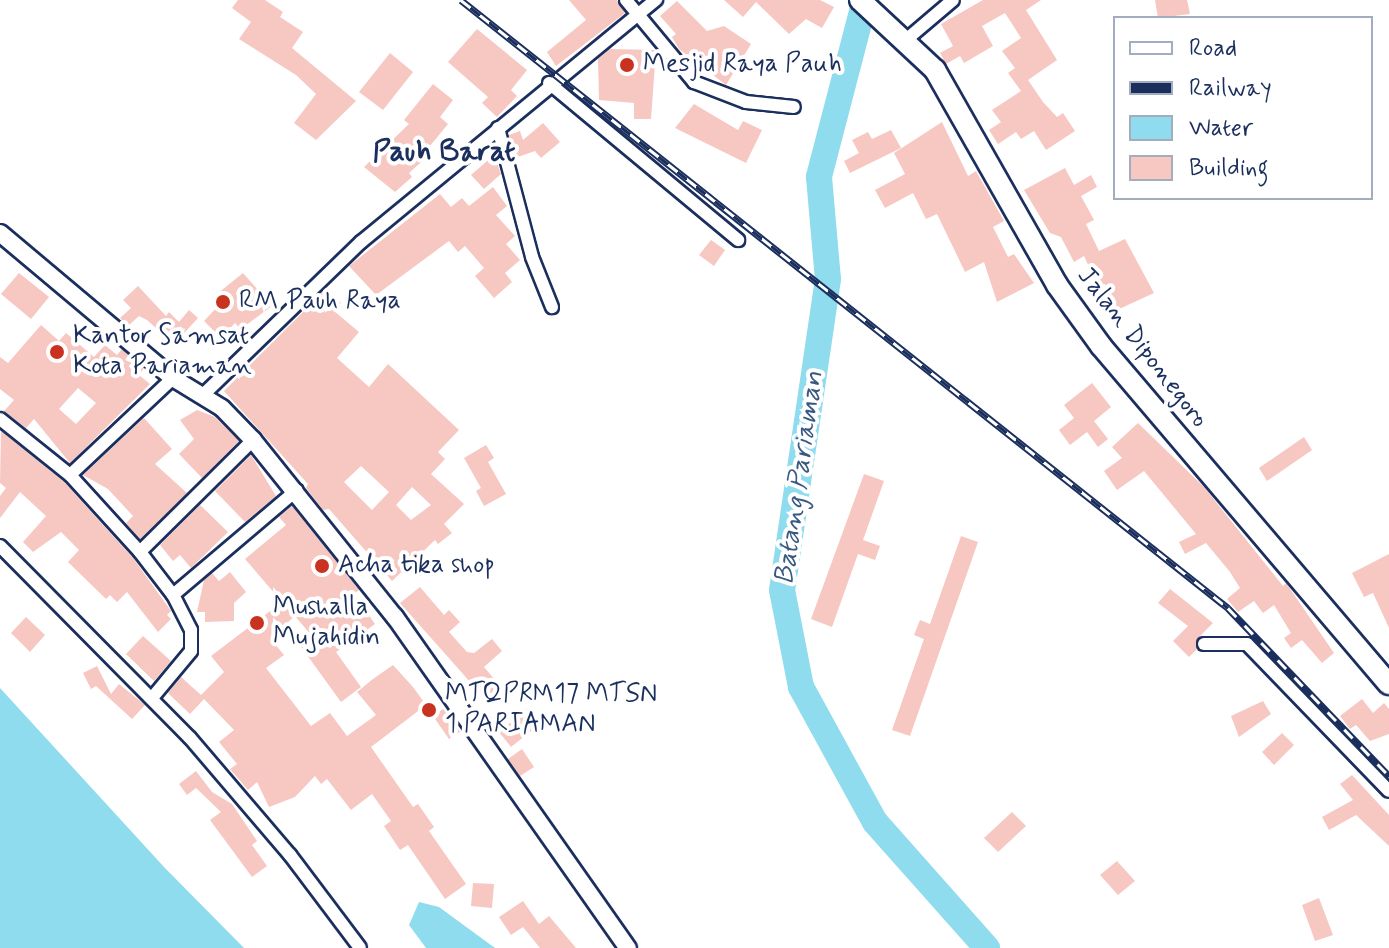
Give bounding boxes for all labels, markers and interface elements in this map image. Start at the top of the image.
legend [1113,16,1373,200]
text: Road [1189,33,1237,64]
place label: Mesjid Raya Pauh [643,49,835,81]
marker: Mesjid Raya Pauh [618,56,636,74]
text: Railway [1189,73,1272,104]
text: Water [1189,113,1253,144]
district label: Pauh Barat [374,134,514,170]
text: Building [1189,153,1269,184]
street label: Jalan Diponegoro [1069,261,1215,435]
place label: RM Pauh Raya [239,286,398,318]
marker: RM Pauh Raya [214,293,232,311]
place label: Kantor Samsat Kota Pariaman [73,321,248,382]
marker: Kantor Samsat Kota Pariaman [48,343,66,361]
water label: Batang Pariaman [768,367,832,589]
place label: Acha tika shop [338,550,495,582]
marker: Acha tika shop [313,557,331,575]
place label: Mushalla Mujahidin [273,592,380,654]
marker: Mushalla Mujahidin [248,614,266,632]
place label: MTQPRM17 MTSN 1 PARIAMAN [445,679,657,740]
marker: MTQPRM17 MTSN 1 PARIAMAN [420,701,438,719]

